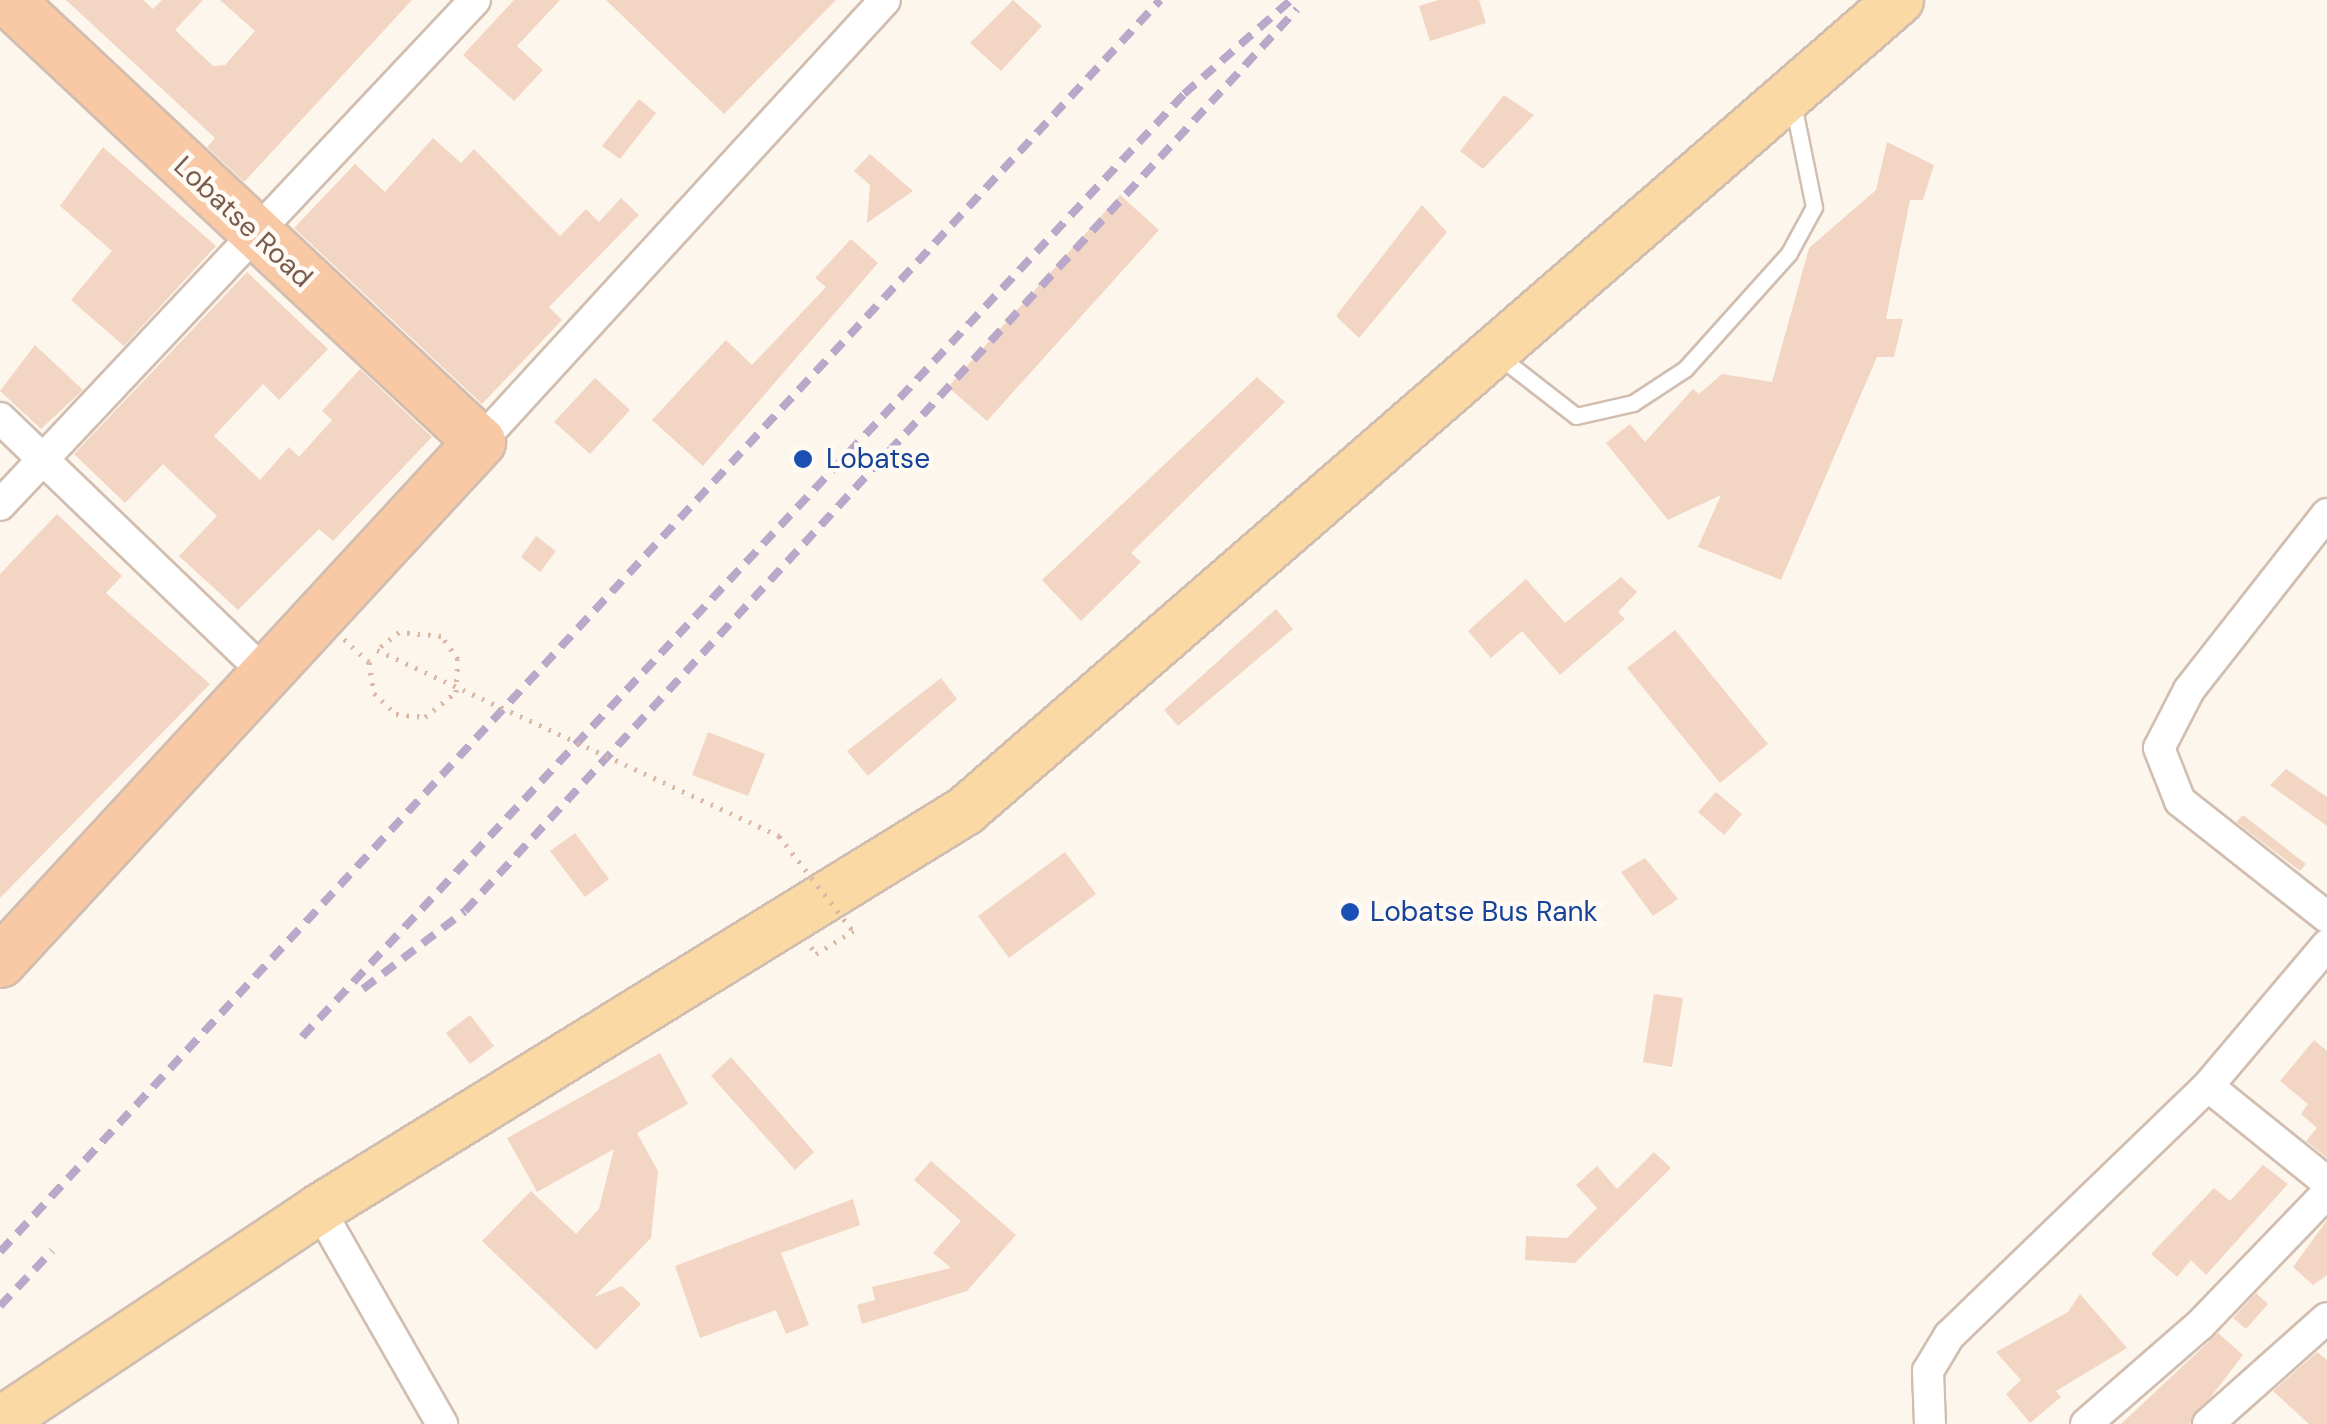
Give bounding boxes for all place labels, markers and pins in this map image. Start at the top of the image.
place label: Lobatse [826,442,930,476]
marker: Lobatse [790,446,816,472]
place label: Lobatse Bus Rank [1370,895,1598,929]
marker: Lobatse Bus Rank [1339,901,1361,923]

